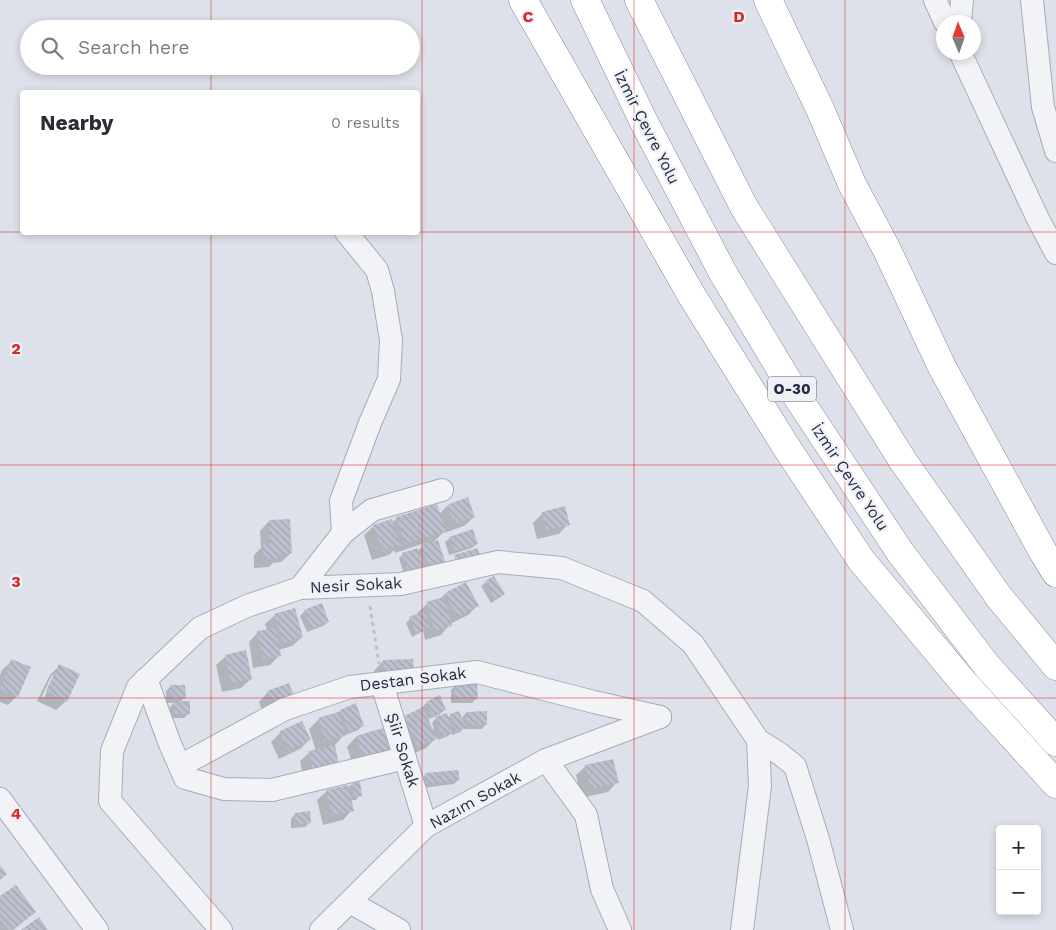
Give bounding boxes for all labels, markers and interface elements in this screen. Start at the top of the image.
text: C [523,7,534,26]
text: D [733,7,745,26]
north arrow [936,15,981,60]
search box [20,20,420,75]
icon: search [38,34,66,62]
text: Search here [78,36,189,59]
street label: İzmir Çevre Yolu [610,67,684,187]
text: Nearby [40,110,113,135]
text: 0 results [331,113,400,132]
text: 2 [11,339,21,358]
road number: O-30 [768,376,816,402]
street label: İzmir Çevre Yolu [807,420,893,534]
text: 3 [11,572,21,591]
street label: Nesir Sokak [310,573,402,597]
street label: Destan Sokak [359,663,467,695]
street label: Şiir Sokak [383,710,423,790]
street label: Nazım Sokak [426,767,524,833]
text: 4 [11,804,21,823]
map controls [996,825,1041,915]
button: + [996,825,1041,870]
button: − [996,870,1041,915]

